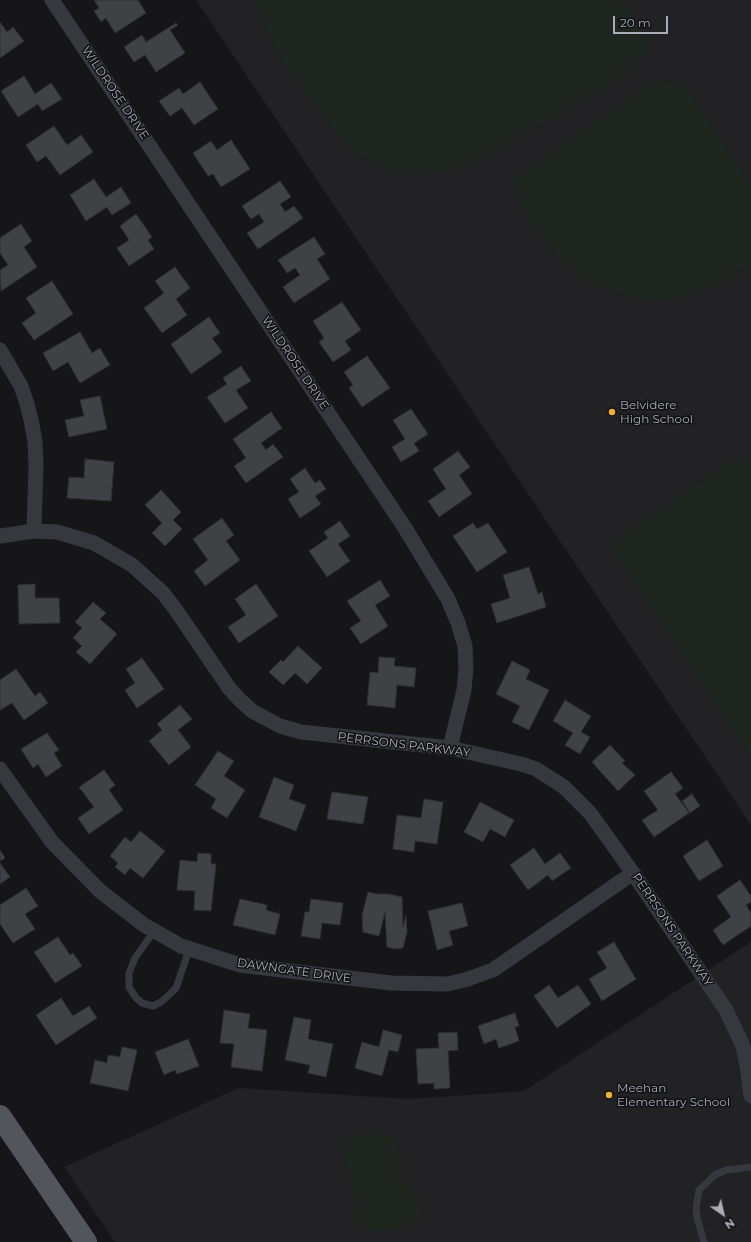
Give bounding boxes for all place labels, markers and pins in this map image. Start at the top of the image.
place label: Belvidere High School [620,398,693,426]
marker: Belvidere High School [607,407,617,417]
place label: Meehan Elementary School [617,1081,730,1109]
marker: Meehan Elementary School [604,1090,614,1100]

